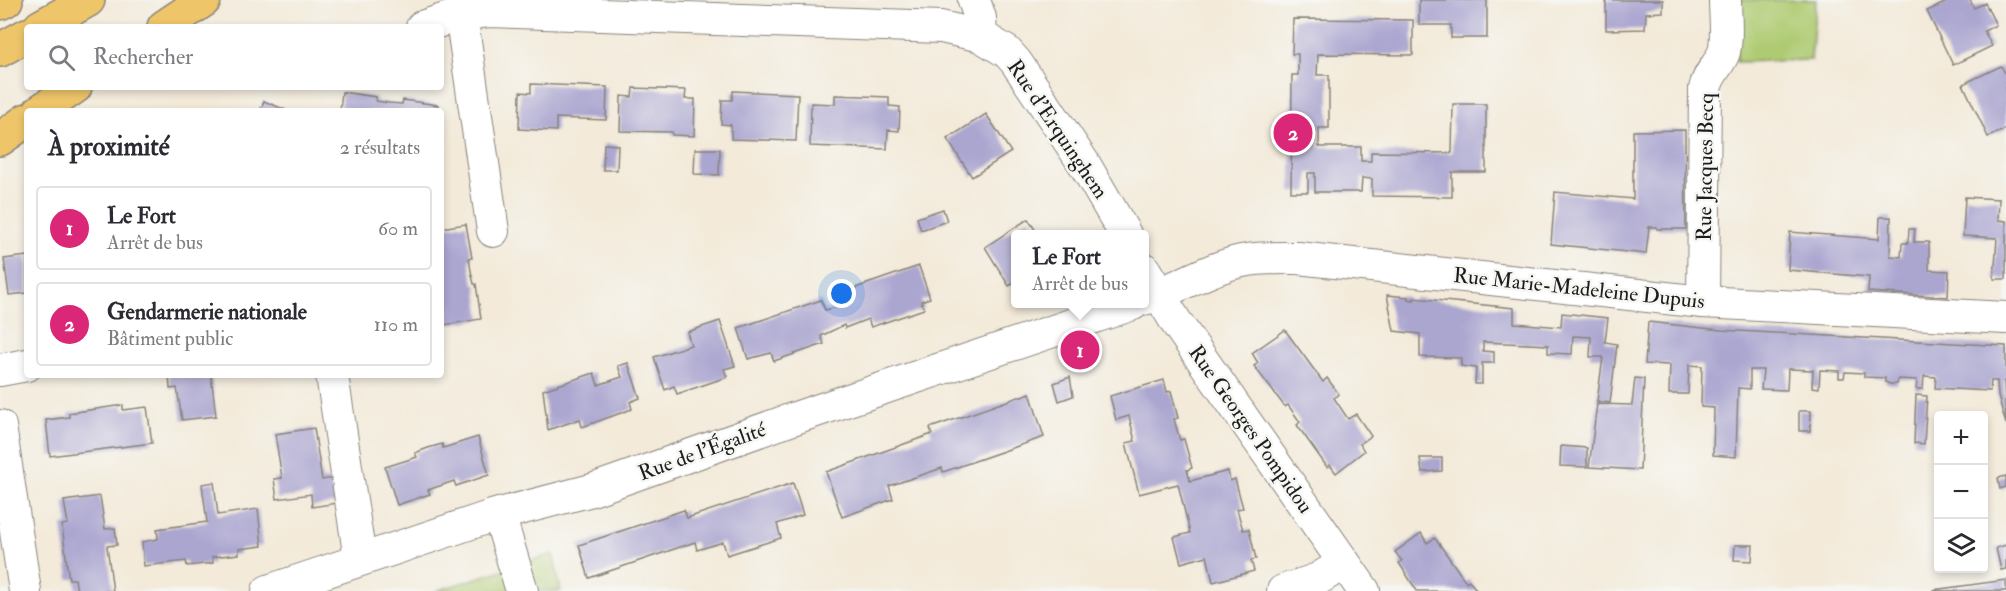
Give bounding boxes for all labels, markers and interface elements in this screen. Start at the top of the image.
search box [24,24,444,90]
icon: search [45,41,78,74]
text: Rechercher [93,43,193,71]
street label: Rue d'Erquinghem [1001,55,1114,204]
street label: Rue Jacques Becq [1691,93,1720,241]
pin: 2 [1274,110,1312,156]
text: À proximité [48,131,170,163]
text: 2 résultats [340,135,420,160]
text: Le Fort [107,202,176,230]
text: 1 [66,216,73,241]
text: 60 m [378,216,418,241]
text: Arrêt de bus [107,230,203,255]
popup [1011,230,1149,308]
text: Le Fort [1032,243,1101,271]
street label: Rue Marie-Madeleine Dupuis [1452,262,1706,315]
text: Arrêt de bus [1032,271,1128,296]
your location [827,279,856,308]
text: Gendarmerie nationale [107,298,307,326]
text: 2 [64,312,75,337]
text: 110 m [374,312,418,337]
text: Bâtiment public [107,326,233,351]
pin: 1 [1060,328,1100,372]
street label: Rue Georges Pompidou [1182,340,1319,519]
map controls [1934,411,1988,573]
button: + [1934,411,1988,465]
street label: Rue de l'Égalité [635,416,770,487]
button: − [1934,465,1988,519]
button: layers [1934,519,1988,573]

